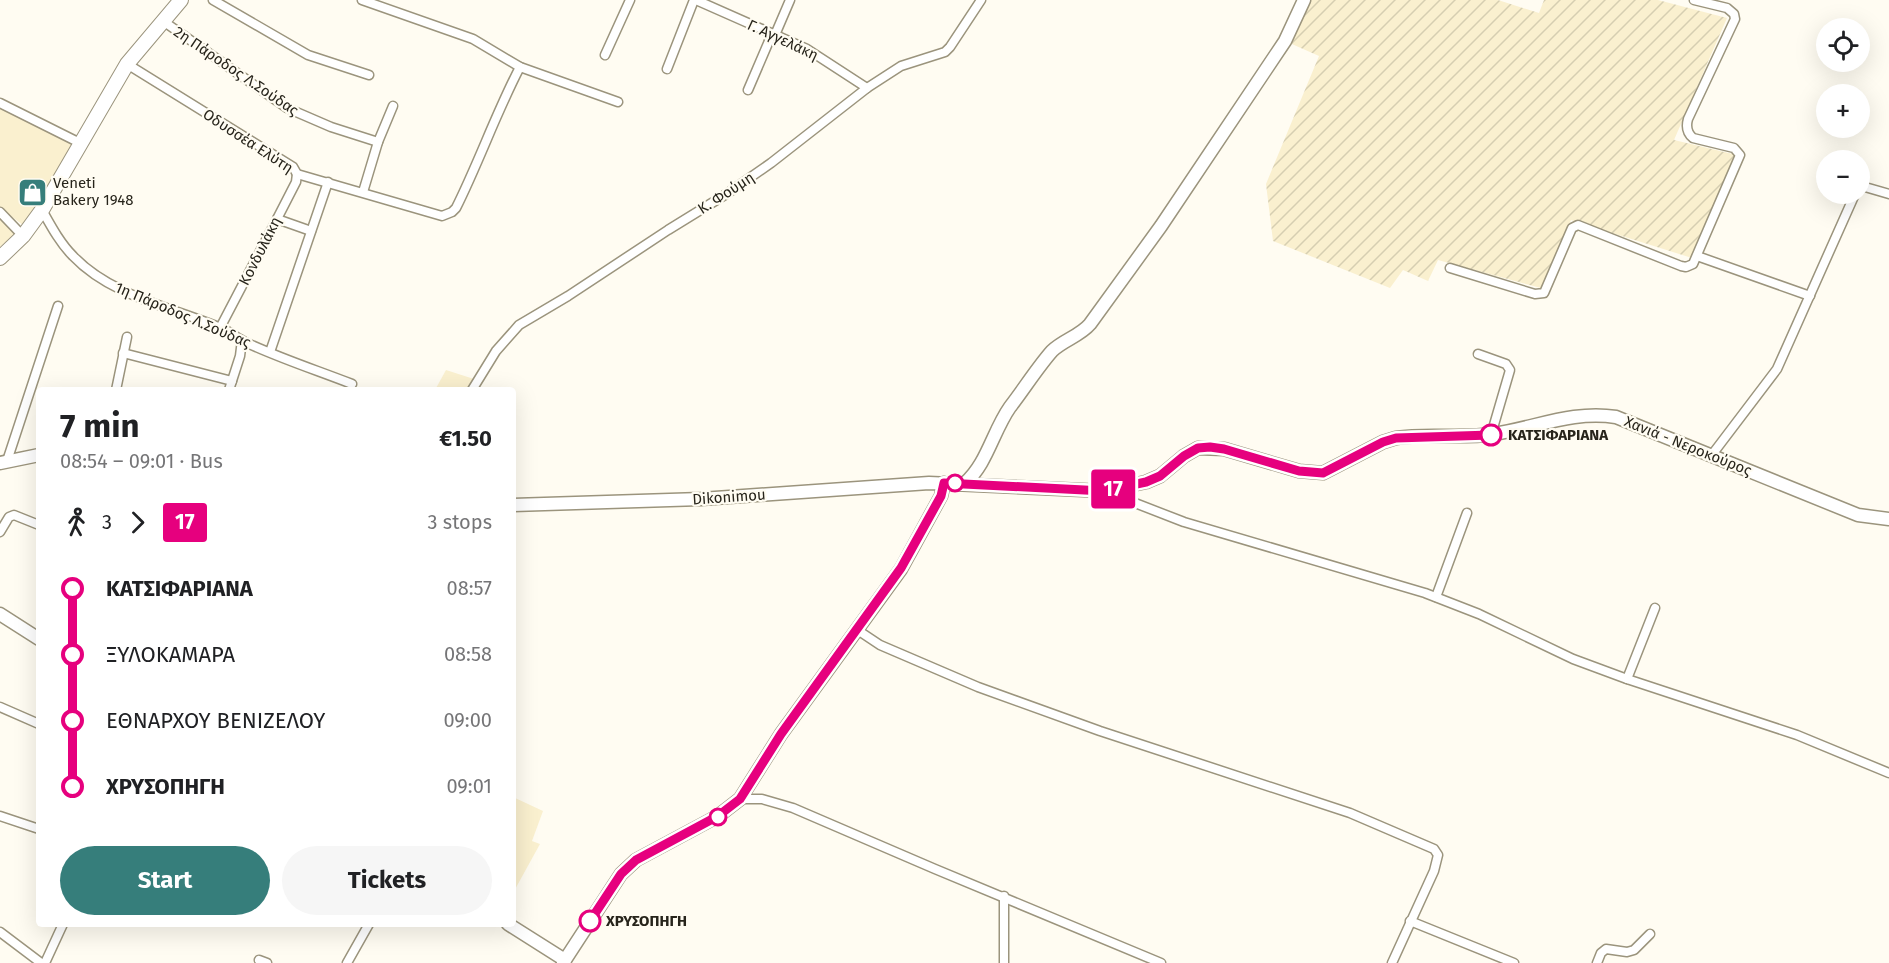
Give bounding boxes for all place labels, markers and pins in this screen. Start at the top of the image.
place label: Veneti Bakery 1948 [53,174,134,209]
shop icon: Veneti Bakery 1948 [16,176,48,208]
marker: ΚΑΤΣΙΦΑΡΙΑΝΑ [1480,424,1502,446]
place label: ΚΑΤΣΙΦΑΡΙΑΝΑ [1508,426,1609,444]
unlabelled marker [946,474,964,492]
unlabelled marker [709,808,727,826]
marker: ΧΡΥΣΟΠΗΓΗ [579,910,601,932]
place label: ΧΡΥΣΟΠΗΓΗ [605,912,687,930]

